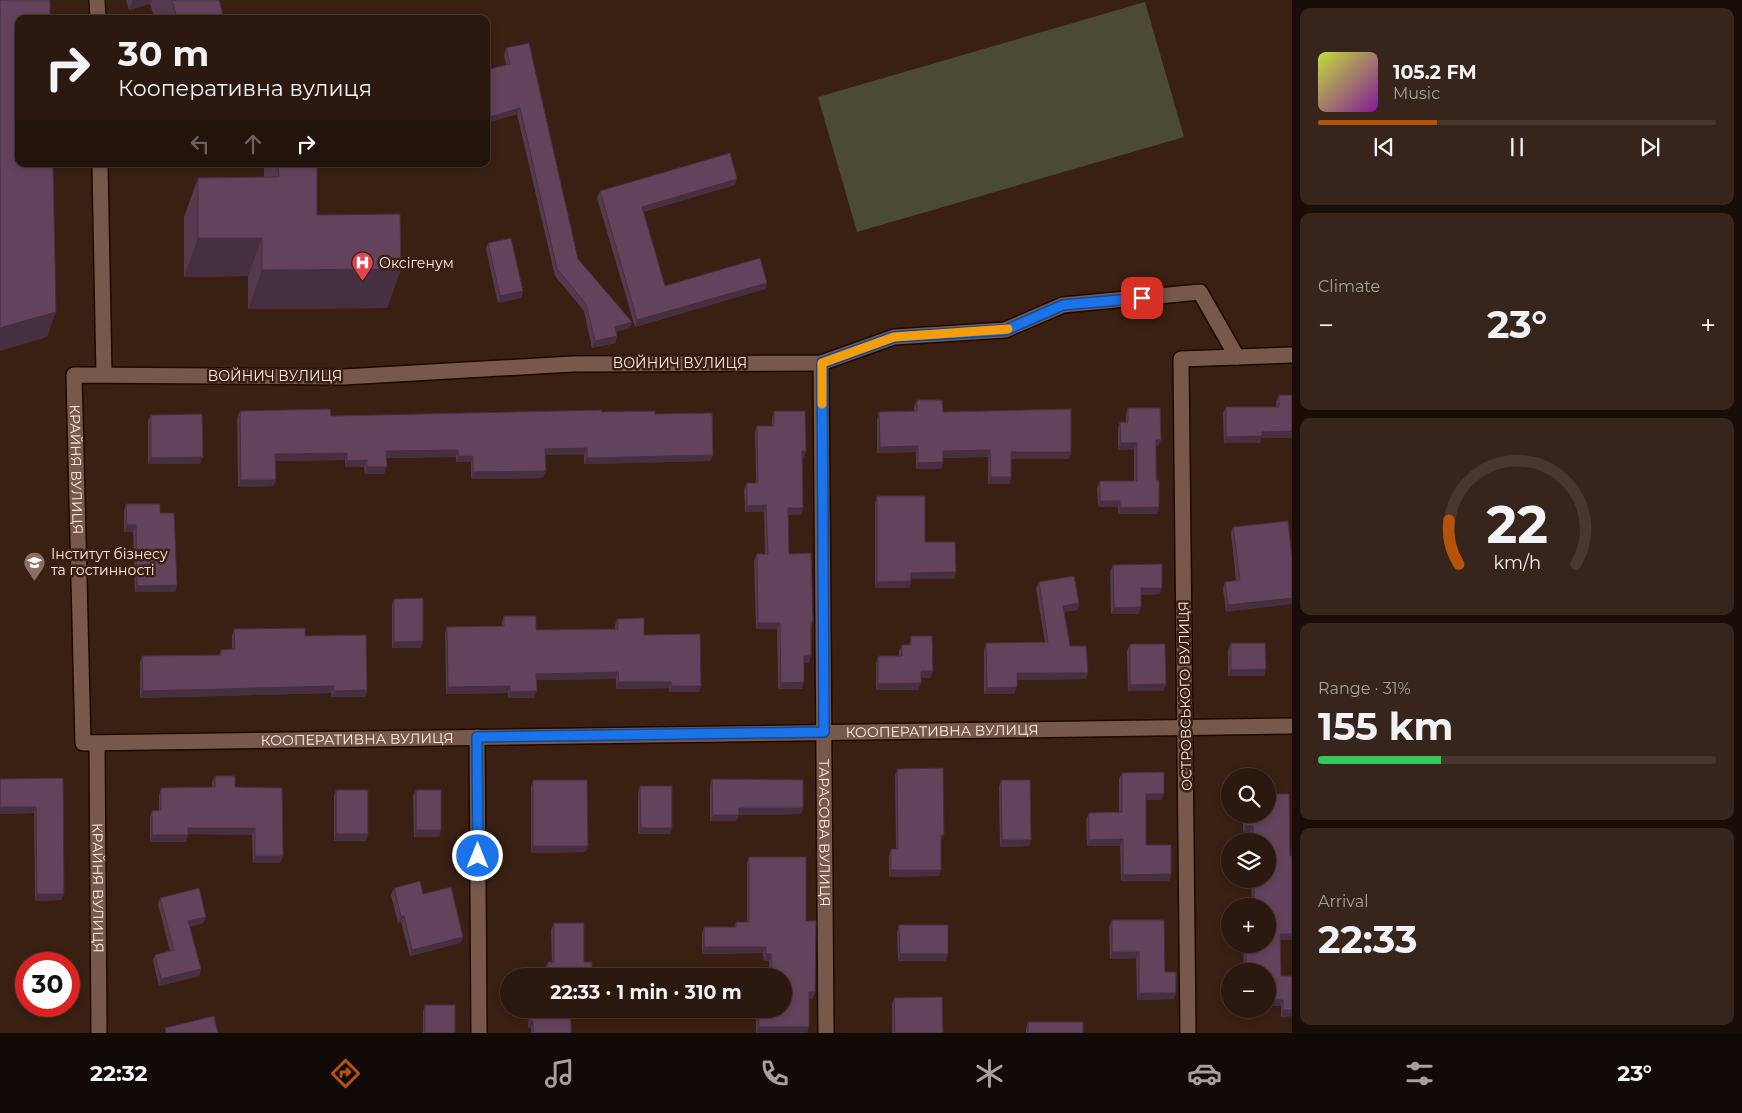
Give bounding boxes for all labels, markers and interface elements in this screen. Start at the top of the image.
text: 30 m [118,32,209,75]
icon: right [35,35,100,100]
text: 105.2 FM [1393,61,1477,84]
text: Кооперативна вулиця [118,75,372,102]
text: Music [1393,84,1440,103]
icon: left [186,130,214,158]
icon: ahead [239,130,267,158]
icon: right [292,130,320,158]
icon: previous [1370,133,1398,161]
icon: pause [1503,133,1531,161]
icon: next [1636,133,1664,161]
hospital icon: Оксігенум [351,251,375,282]
place label: Оксігенум [379,254,454,272]
pin [1121,277,1163,319]
text: Climate [1318,277,1380,296]
icon: arrive [1128,284,1156,312]
text: 23° [1487,301,1547,348]
text: − [1318,308,1334,342]
text: + [1700,308,1716,342]
street label: ВОЙНИЧ ВУЛИЦЯ [613,354,747,372]
street label: ВОЙНИЧ ВУЛИЦЯ [208,367,342,385]
street label: КРАЙНЯ ВУЛИЦЯ [66,404,87,534]
text: 22 [1486,493,1548,556]
place label: Інститут бізнесу та гостинності [51,545,168,579]
school or university icon: Інститут бізнесу та гостинності [23,550,47,581]
text: km/h [1493,552,1541,573]
street label: ОСТРОВСЬКОГО ВУЛИЦЯ [1174,601,1196,791]
text: Range · 31% [1318,679,1411,698]
text: 155 km [1318,703,1453,750]
street label: КООПЕРАТИВНА ВУЛИЦЯ [845,721,1039,741]
street label: КООПЕРАТИВНА ВУЛИЦЯ [260,729,454,750]
street label: ТАРАСОВА ВУЛИЦЯ [815,759,834,907]
map controls [1221,768,1276,1018]
button: search [1221,768,1276,823]
street label: КРАЙНЯ ВУЛИЦЯ [89,823,107,953]
position arrow [451,829,503,881]
button: layers [1221,833,1276,888]
text: Arrival [1318,892,1368,911]
button: + [1221,898,1276,953]
text: 22:33 [1318,916,1418,963]
speed limit sign: 30 [15,952,80,1017]
button: − [1221,963,1276,1018]
text: 22:33 · 1 min · 310 m [550,981,742,1004]
icon: directions [328,1056,363,1091]
icon: music [542,1056,577,1091]
icon: phone [757,1056,792,1091]
icon: climate [972,1056,1007,1091]
icon: car [1187,1056,1222,1091]
icon: filters [1402,1056,1437,1091]
text: 22:32 [90,1060,148,1087]
text: 23° [1617,1060,1652,1087]

